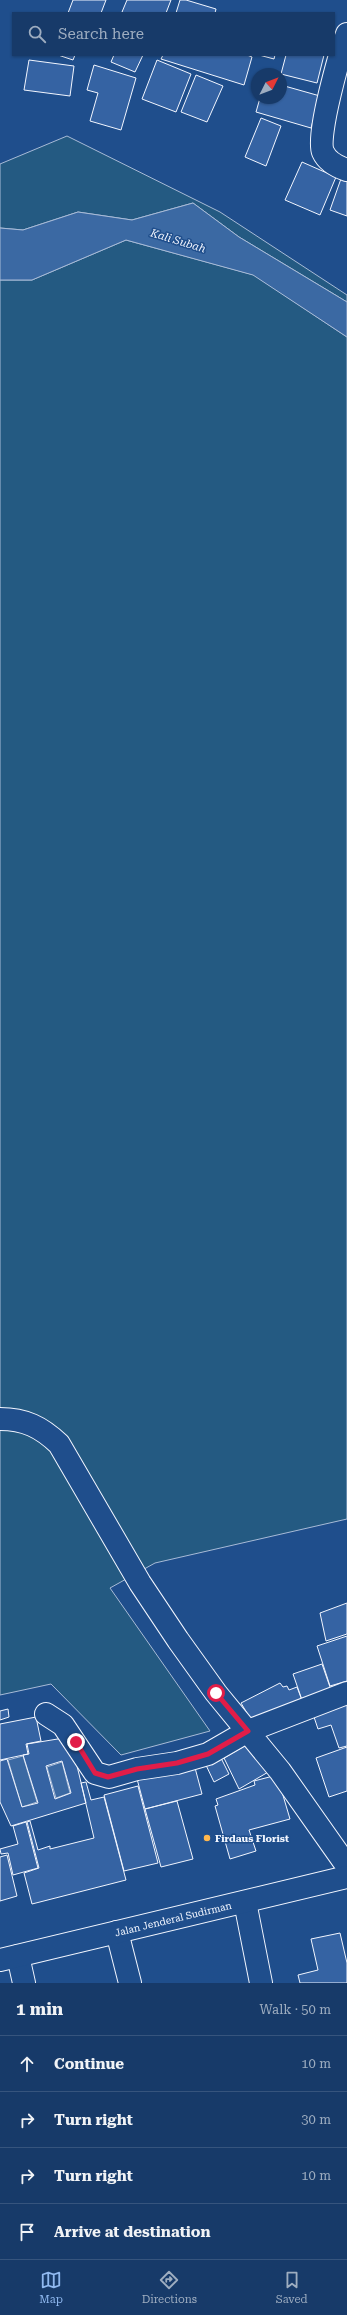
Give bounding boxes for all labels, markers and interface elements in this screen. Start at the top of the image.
search box [12,12,335,56]
icon: search [26,23,48,45]
text: Search here [58,25,144,43]
north arrow [251,68,287,104]
water label: Kali Subah [148,226,208,256]
route start [207,1684,225,1702]
route end [67,1733,85,1751]
marker: Firdaus Florist [202,1833,212,1843]
place label: Firdaus Florist [215,1833,289,1844]
street label: Jalan Jenderal Sudirman [113,1899,233,1938]
text: 1 min [16,1999,63,2019]
text: Walk · 50 m [259,2002,331,2017]
icon: ahead [16,2053,38,2075]
text: Continue [54,2055,124,2073]
text: 10 m [301,2056,331,2071]
icon: right [16,2109,38,2131]
text: Turn right [54,2111,133,2129]
text: 30 m [301,2112,331,2127]
icon: right [16,2165,38,2187]
text: Turn right [54,2167,133,2185]
text: 10 m [301,2168,331,2183]
icon: arrive [16,2221,38,2243]
text: Arrive at destination [54,2223,210,2241]
tab: Map [39,2269,63,2306]
tab: Directions [142,2269,197,2306]
tab: Saved [276,2269,308,2306]

